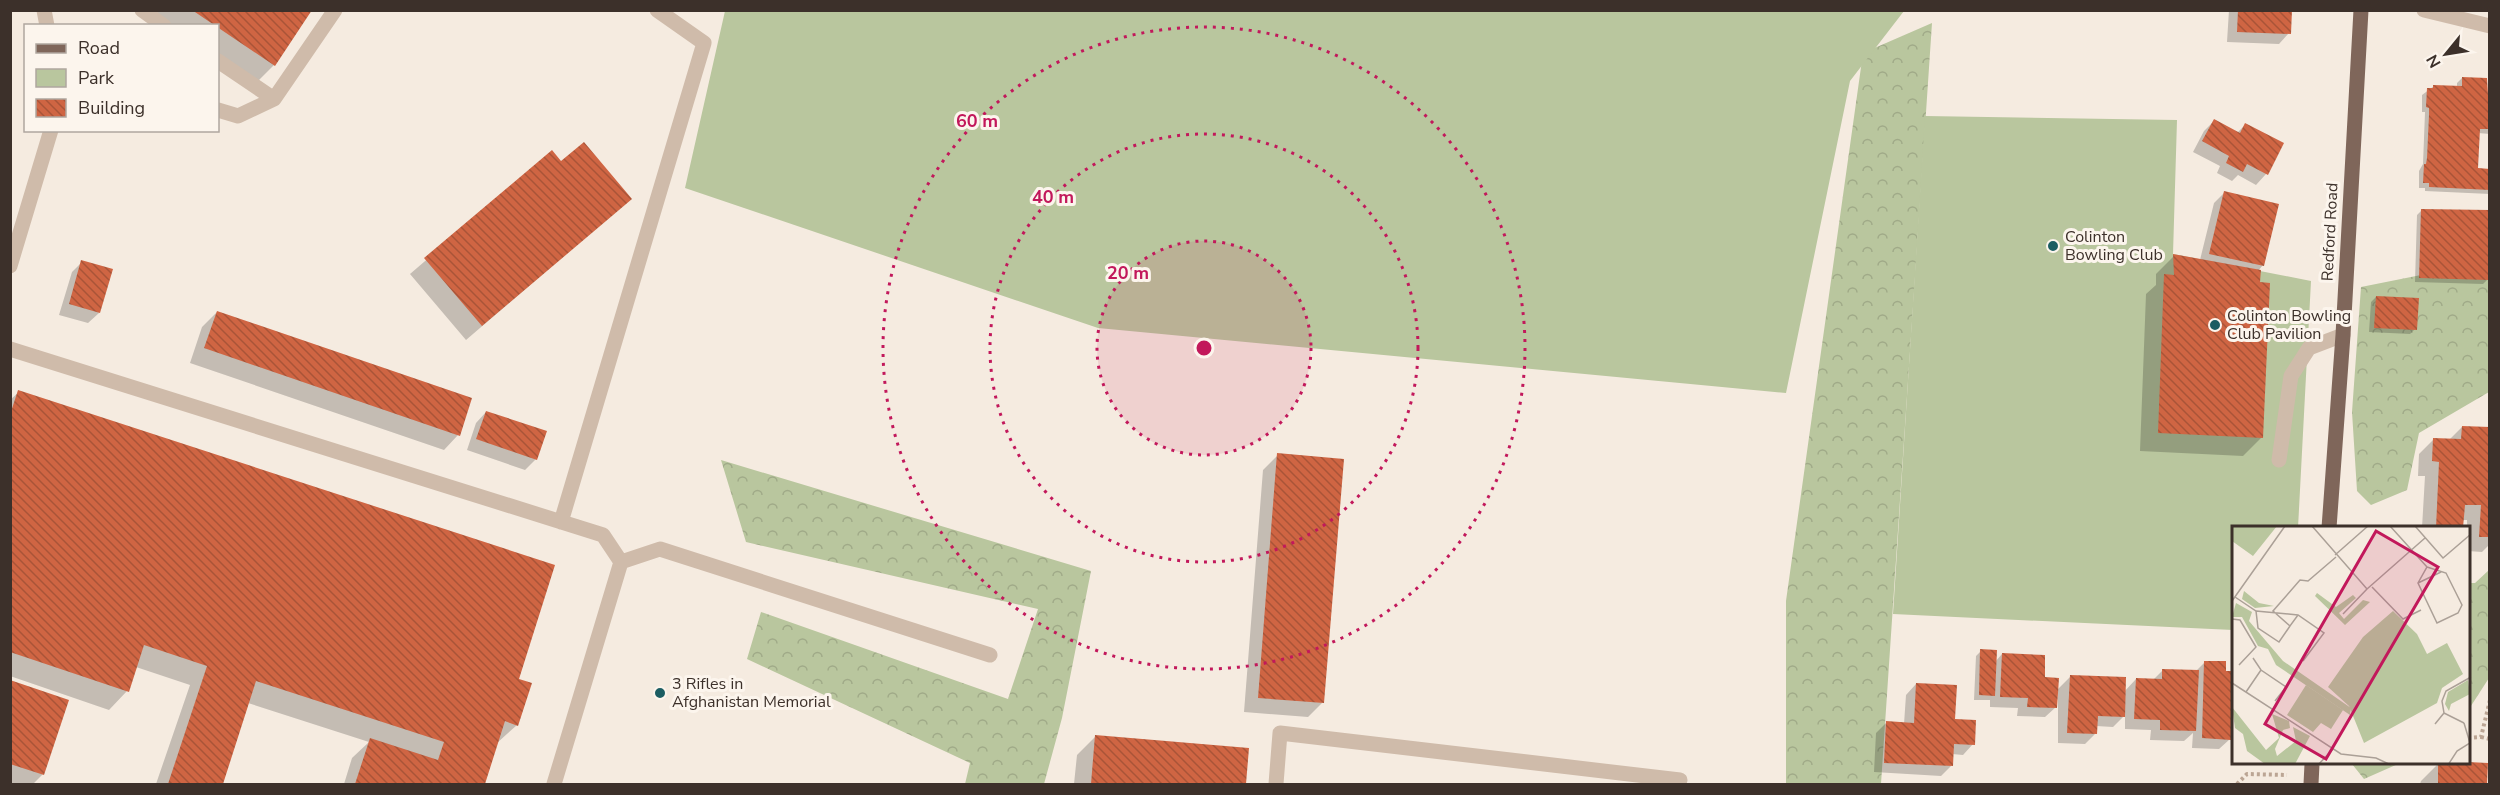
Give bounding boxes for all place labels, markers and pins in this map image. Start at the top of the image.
place label: Colinton Bowling Club [2065,226,2163,266]
marker: Colinton Bowling Club [2046,239,2060,253]
place label: Colinton Bowling Club Pavilion [2227,305,2351,345]
marker: Colinton Bowling Club Pavilion [2208,318,2222,332]
centre of rings [1194,338,1214,358]
place label: 3 Rifles in Afghanistan Memorial [672,673,831,713]
marker: 3 Rifles in Afghanistan Memorial [653,686,667,700]

